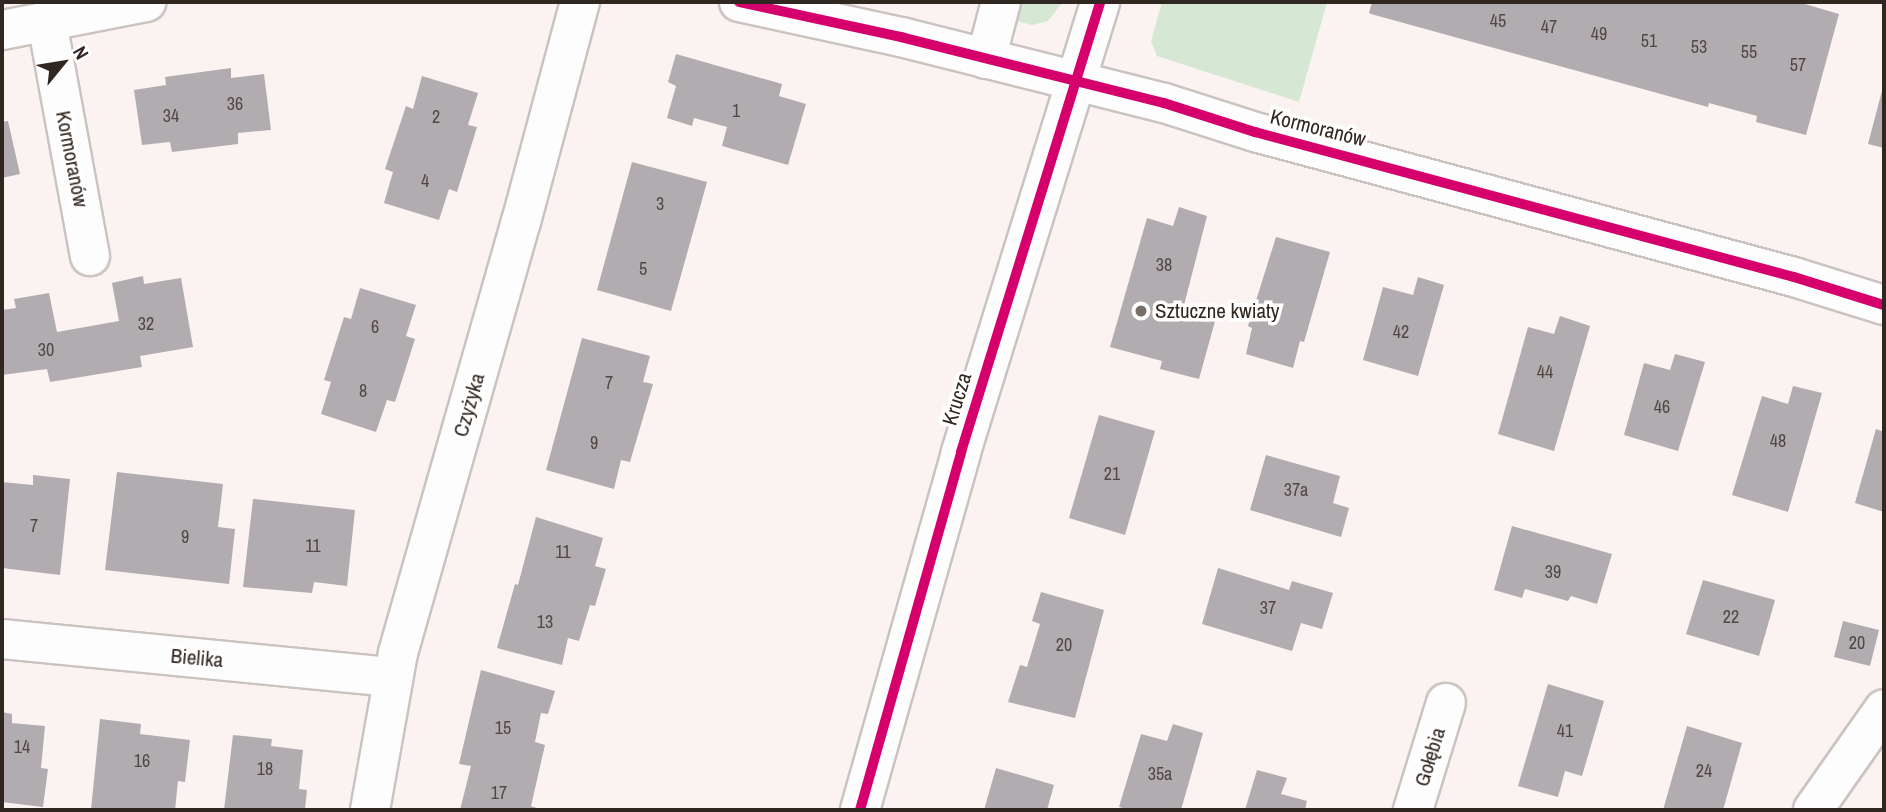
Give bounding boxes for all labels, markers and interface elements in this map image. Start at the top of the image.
house number: 45 [1490,10,1506,32]
house number: 47 [1541,16,1557,38]
house number: 49 [1591,23,1607,45]
north arrow [28,28,98,98]
house number: 51 [1641,30,1657,52]
house number: 53 [1691,36,1707,58]
text: N [67,41,95,64]
house number: 55 [1741,41,1757,63]
house number: 57 [1790,54,1806,76]
house number: 36 [227,93,243,115]
house number: 1 [732,100,740,122]
street label: Kormoranów [1268,104,1368,152]
house number: 34 [163,105,179,127]
house number: 2 [432,106,440,128]
street label: Kormoranów [50,109,94,209]
house number: 4 [421,170,429,192]
house number: 3 [656,193,664,215]
house number: 38 [1156,254,1172,276]
house number: 5 [639,258,647,280]
place label: Sztuczne kwiaty [1155,298,1279,324]
marker: Sztuczne kwiaty [1133,303,1149,319]
house number: 32 [138,313,154,335]
house number: 6 [371,316,379,338]
house number: 42 [1393,321,1409,343]
house number: 30 [38,339,54,361]
house number: 44 [1537,361,1553,383]
street label: Czyżyka [448,370,490,440]
street label: Krucza [937,370,977,428]
house number: 7 [605,372,613,394]
house number: 8 [359,380,367,402]
house number: 46 [1654,396,1670,418]
house number: 48 [1770,430,1786,452]
house number: 9 [590,432,598,454]
house number: 21 [1104,463,1120,485]
house number: 37a [1284,479,1308,501]
house number: 7 [30,515,38,537]
house number: 9 [181,526,189,548]
house number: 11 [305,535,321,557]
house number: 11 [555,541,571,563]
house number: 39 [1545,561,1561,583]
house number: 37 [1260,597,1276,619]
house number: 22 [1723,606,1739,628]
house number: 13 [537,611,553,633]
house number: 20 [1849,632,1865,654]
house number: 20 [1056,634,1072,656]
street label: Bielika [170,643,224,673]
house number: 15 [495,717,511,739]
house number: 41 [1557,720,1573,742]
street label: Gołębia [1409,724,1451,790]
house number: 14 [14,736,30,758]
house number: 16 [134,750,150,772]
house number: 18 [257,758,273,780]
house number: 24 [1696,760,1712,782]
house number: 35a [1148,763,1172,785]
house number: 17 [491,782,507,804]

